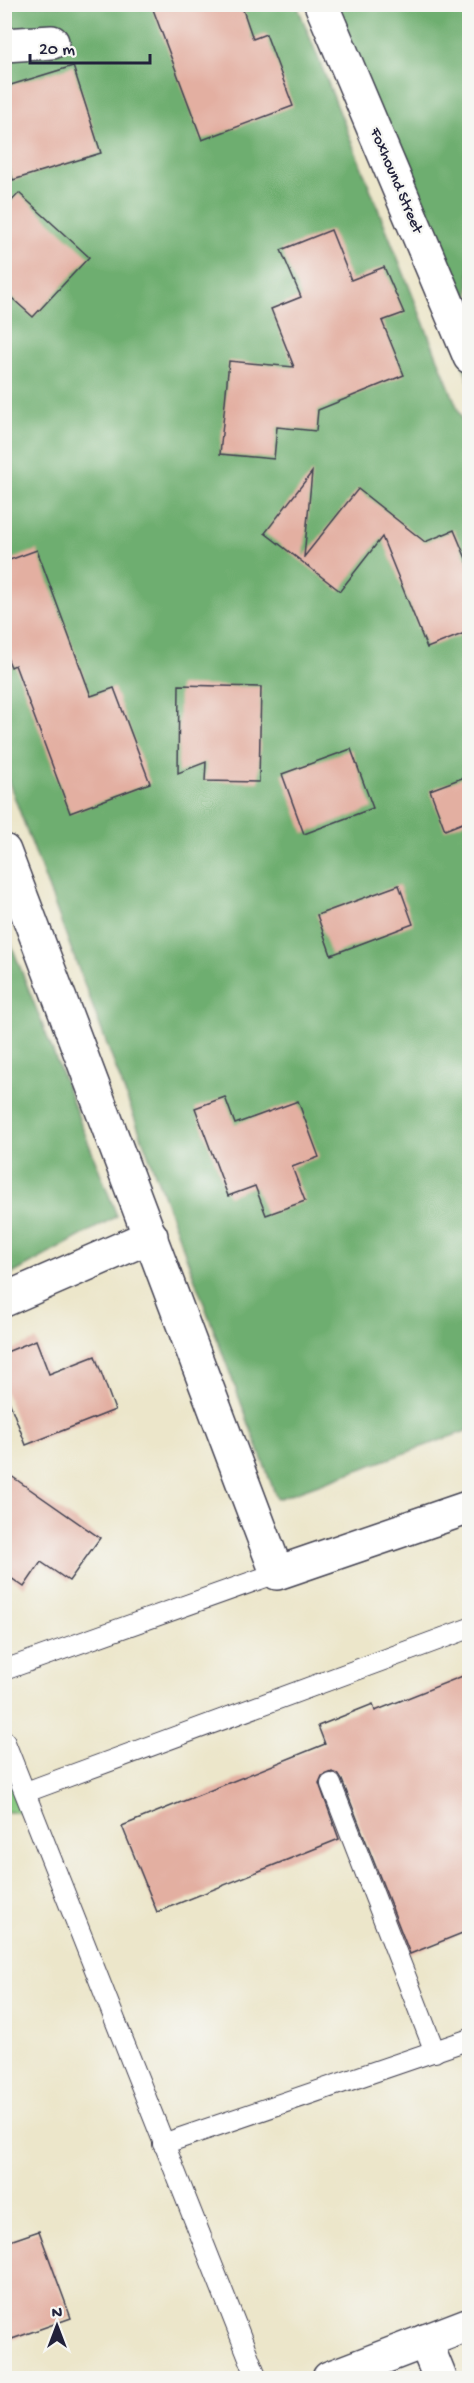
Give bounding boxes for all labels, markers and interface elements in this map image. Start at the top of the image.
scale bar [30,27,150,65]
text: 20 m [39,40,75,61]
street label: Foxhound Street [364,124,426,238]
north arrow [27,2296,87,2356]
text: N [52,2305,63,2324]

